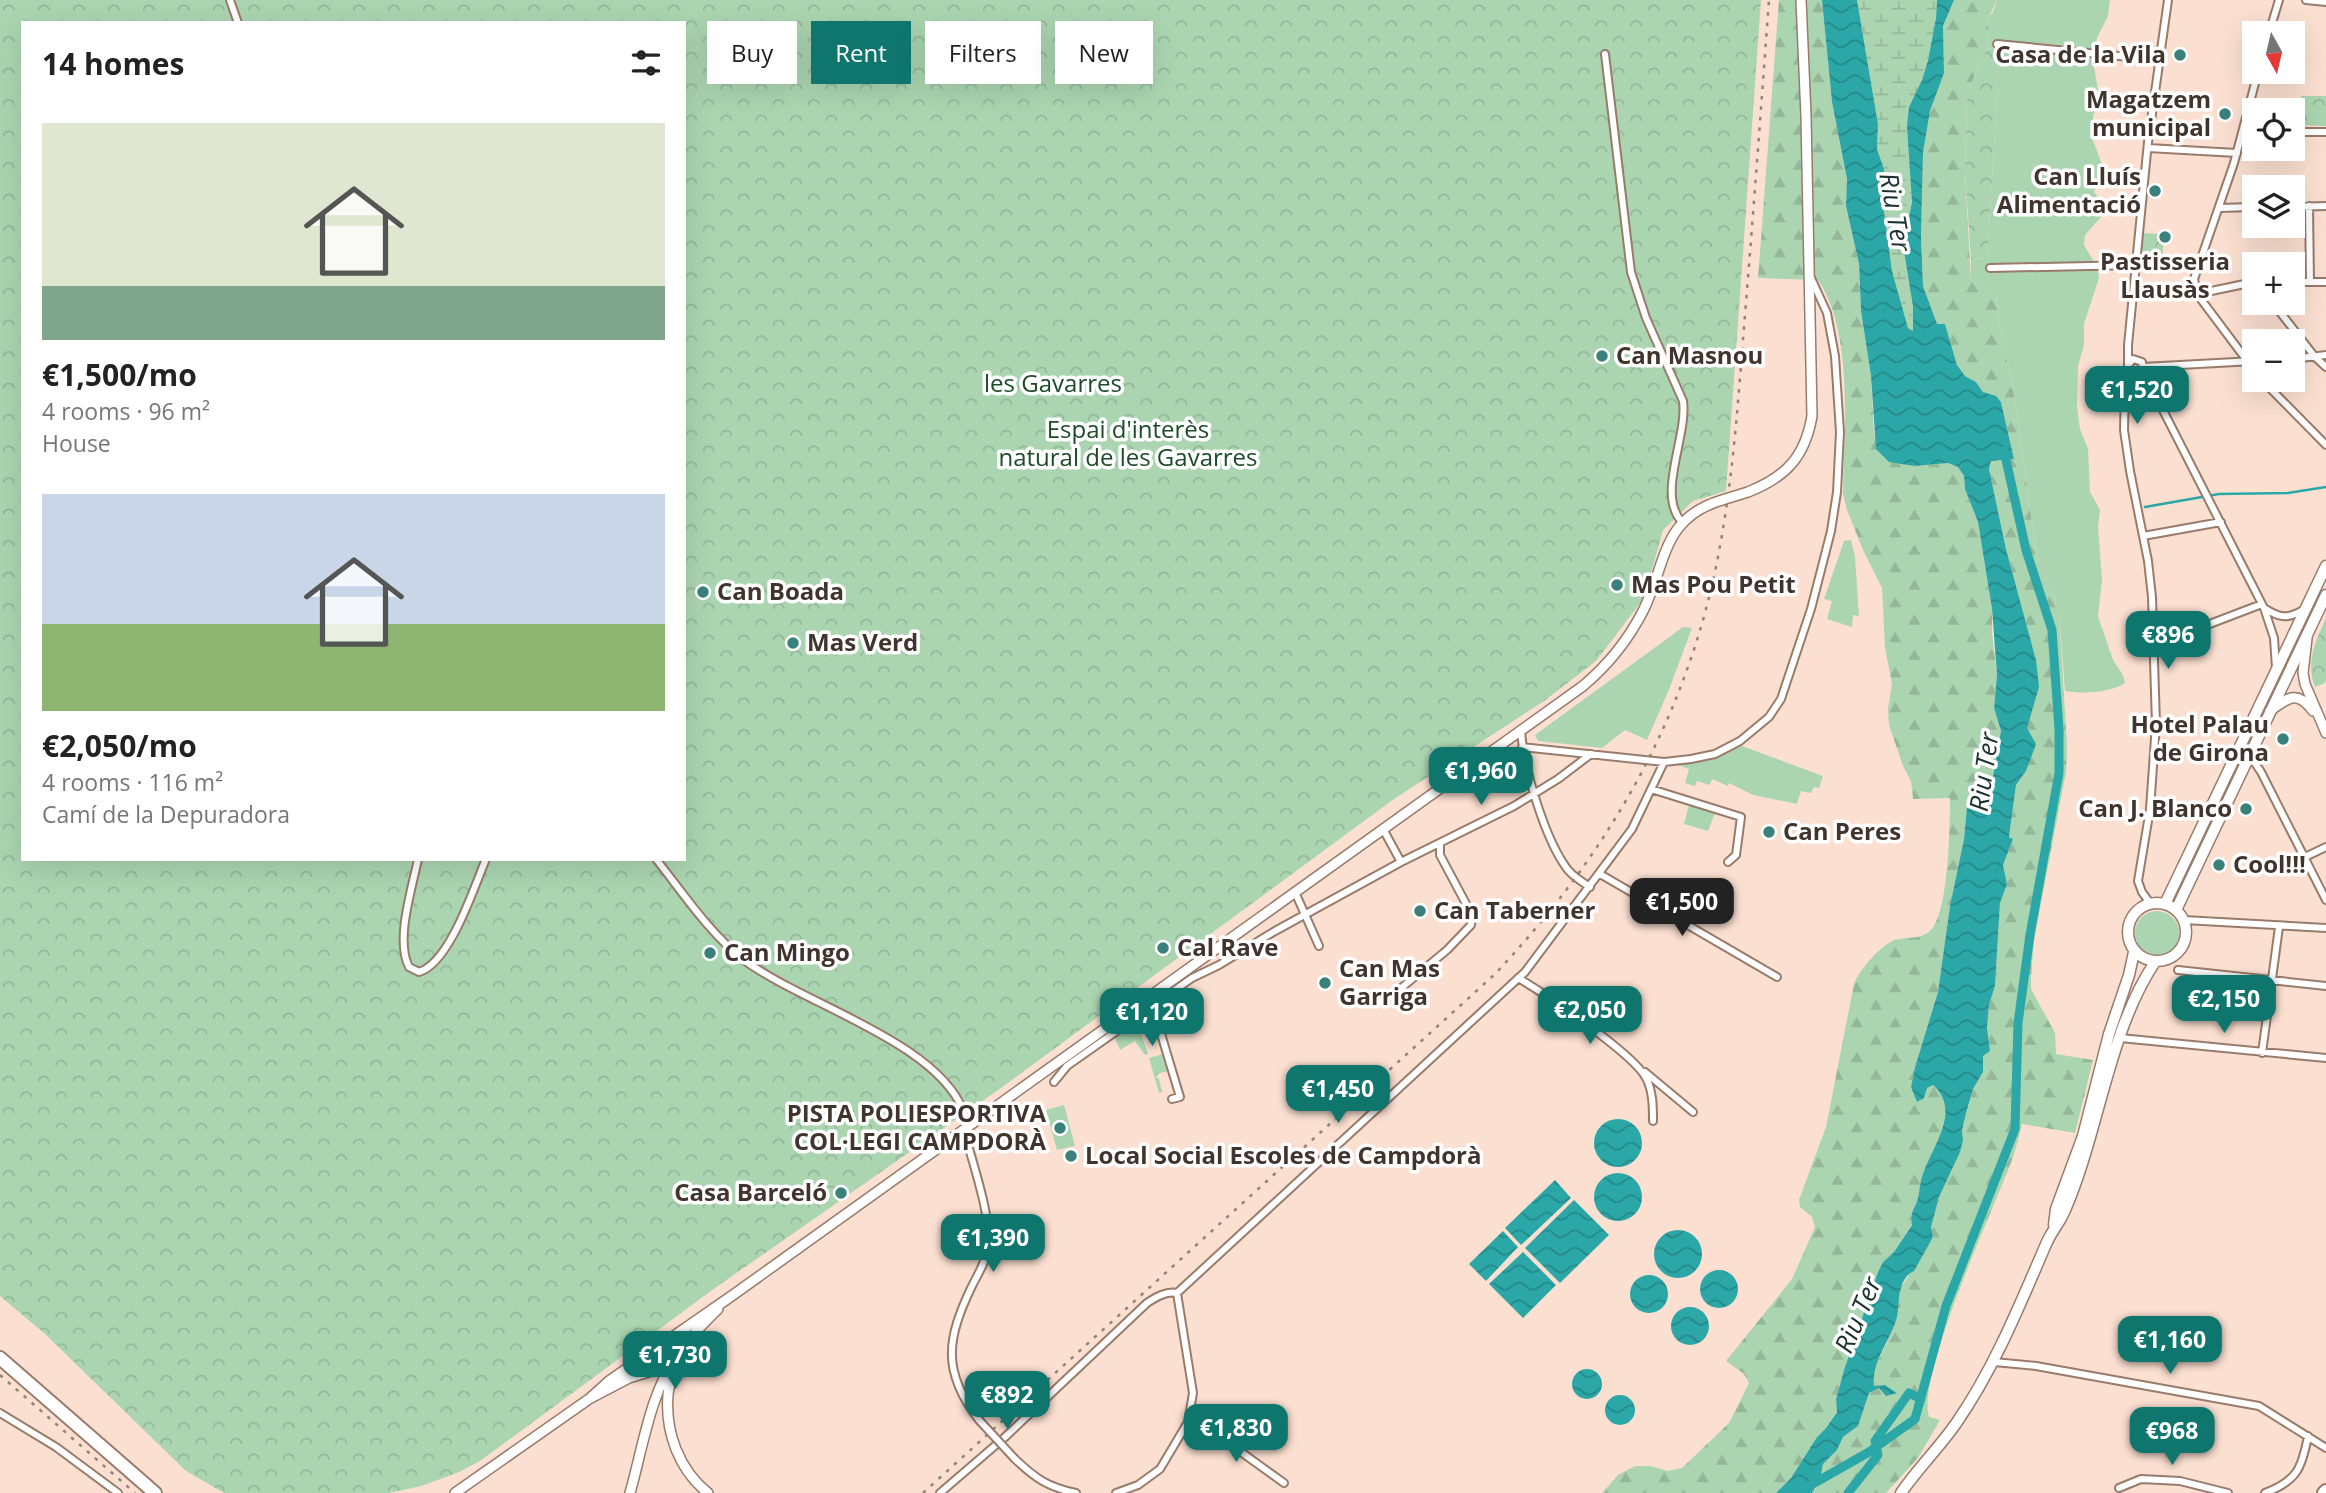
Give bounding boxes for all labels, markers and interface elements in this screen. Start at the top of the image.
chip: Buy [707,21,797,84]
chip: Rent [811,21,911,84]
chip: Filters [925,21,1041,84]
chip: New [1055,21,1153,84]
north arrow [2242,21,2305,84]
map controls [2242,21,2305,392]
place label: Casa de la Vila [1995,37,2166,70]
text: 14 homes [42,43,185,84]
icon: filters [627,44,665,82]
marker: Casa de la Vila [2172,47,2188,63]
place label: Magatzem municipal [2086,82,2211,143]
button: locate [2242,98,2305,161]
marker: Magatzem municipal [2217,106,2233,122]
place label: Can Lluís Alimentació [1997,159,2141,220]
icon: home [291,168,417,294]
water label: Riu Ter [1871,170,1921,256]
button: layers [2242,175,2305,238]
marker: Can Lluís Alimentació [2147,183,2163,199]
marker: Pastisseria Llausàs [2157,229,2173,245]
place label: Pastisseria Llausàs [2100,244,2230,305]
button: + [2242,252,2305,315]
button: − [2242,329,2305,392]
place label: Can Masnou [1616,338,1763,371]
marker: Can Masnou [1594,348,1610,364]
text: €1,500/mo [42,354,197,395]
park label: les Gavarres [984,366,1122,399]
pin: €1,520 [2080,366,2194,426]
text: €1,520 [2101,373,2173,405]
text: 4 rooms · 96 m² [42,395,210,427]
park label: Espai d'interès natural de les Gavarres [998,412,1258,473]
text: House [42,427,111,459]
icon: home [291,539,417,665]
place label: Mas Pou Petit [1631,567,1796,600]
place label: Can Boada [717,574,844,607]
marker: Mas Pou Petit [1609,577,1625,593]
marker: Can Boada [695,584,711,600]
pin: €896 [2127,612,2209,671]
text: €896 [2142,618,2194,650]
place label: Mas Verd [807,625,918,658]
marker: Mas Verd [785,635,801,651]
place label: Hotel Palau de Girona [2130,707,2269,768]
text: €2,050/mo [42,725,197,766]
water label: Riu Ter [1960,728,2007,814]
marker: Hotel Palau de Girona [2275,731,2291,747]
pin: €1,960 [1424,748,1538,807]
text: €1,960 [1445,754,1517,786]
text: 4 rooms · 116 m² [42,766,223,798]
place label: Can J. Blanco [2078,791,2232,824]
text: Camí de la Depuradora [42,798,290,830]
marker: Can J. Blanco [2238,801,2254,817]
place label: Can Peres [1783,814,1901,847]
marker: Can Peres [1761,824,1777,840]
place label: Cool!!! [2233,847,2306,880]
marker: Cool!!! [2211,857,2227,873]
pin: €1,500 [1625,878,1739,938]
text: €1,500 [1646,885,1718,917]
place label: Can Taberner [1434,893,1595,926]
marker: Can Taberner [1412,903,1428,919]
place label: Cal Rave [1177,930,1279,963]
place label: Can Mingo [724,935,850,968]
marker: Cal Rave [1155,940,1171,956]
marker: Can Mingo [702,945,718,961]
place label: Can Mas Garriga [1339,951,1440,1012]
marker: Can Mas Garriga [1317,975,1333,991]
pin: €2,150 [2167,976,2281,1035]
text: €2,150 [2188,982,2260,1014]
pin: €2,050 [1533,986,1647,1046]
pin: €1,120 [1095,988,1209,1048]
text: €2,050 [1554,993,1626,1025]
text: €1,120 [1116,995,1188,1027]
pin: €1,450 [1281,1066,1395,1125]
text: €1,450 [1302,1072,1374,1104]
place label: PISTA POLIESPORTIVA COL·LEGI CAMPDORÀ [787,1096,1046,1157]
marker: PISTA POLIESPORTIVA COL·LEGI CAMPDORÀ [1052,1120,1068,1136]
place label: Local Social Escoles de Campdorà [1085,1138,1481,1171]
marker: Local Social Escoles de Campdorà [1063,1148,1079,1164]
place label: Casa Barceló [674,1175,827,1208]
marker: Casa Barceló [833,1185,849,1201]
pin: €1,390 [936,1214,1050,1274]
text: €1,390 [957,1221,1029,1253]
water label: Riu Ter [1825,1269,1890,1358]
pin: €1,160 [2113,1316,2227,1376]
text: €1,160 [2134,1323,2206,1355]
pin: €1,730 [618,1332,732,1391]
text: €1,730 [639,1338,711,1370]
pin: €892 [966,1372,1048,1431]
text: €892 [981,1378,1033,1410]
pin: €1,830 [1179,1404,1293,1464]
pin: €968 [2131,1408,2213,1467]
text: €1,830 [1200,1411,1272,1443]
text: €968 [2146,1414,2198,1446]

